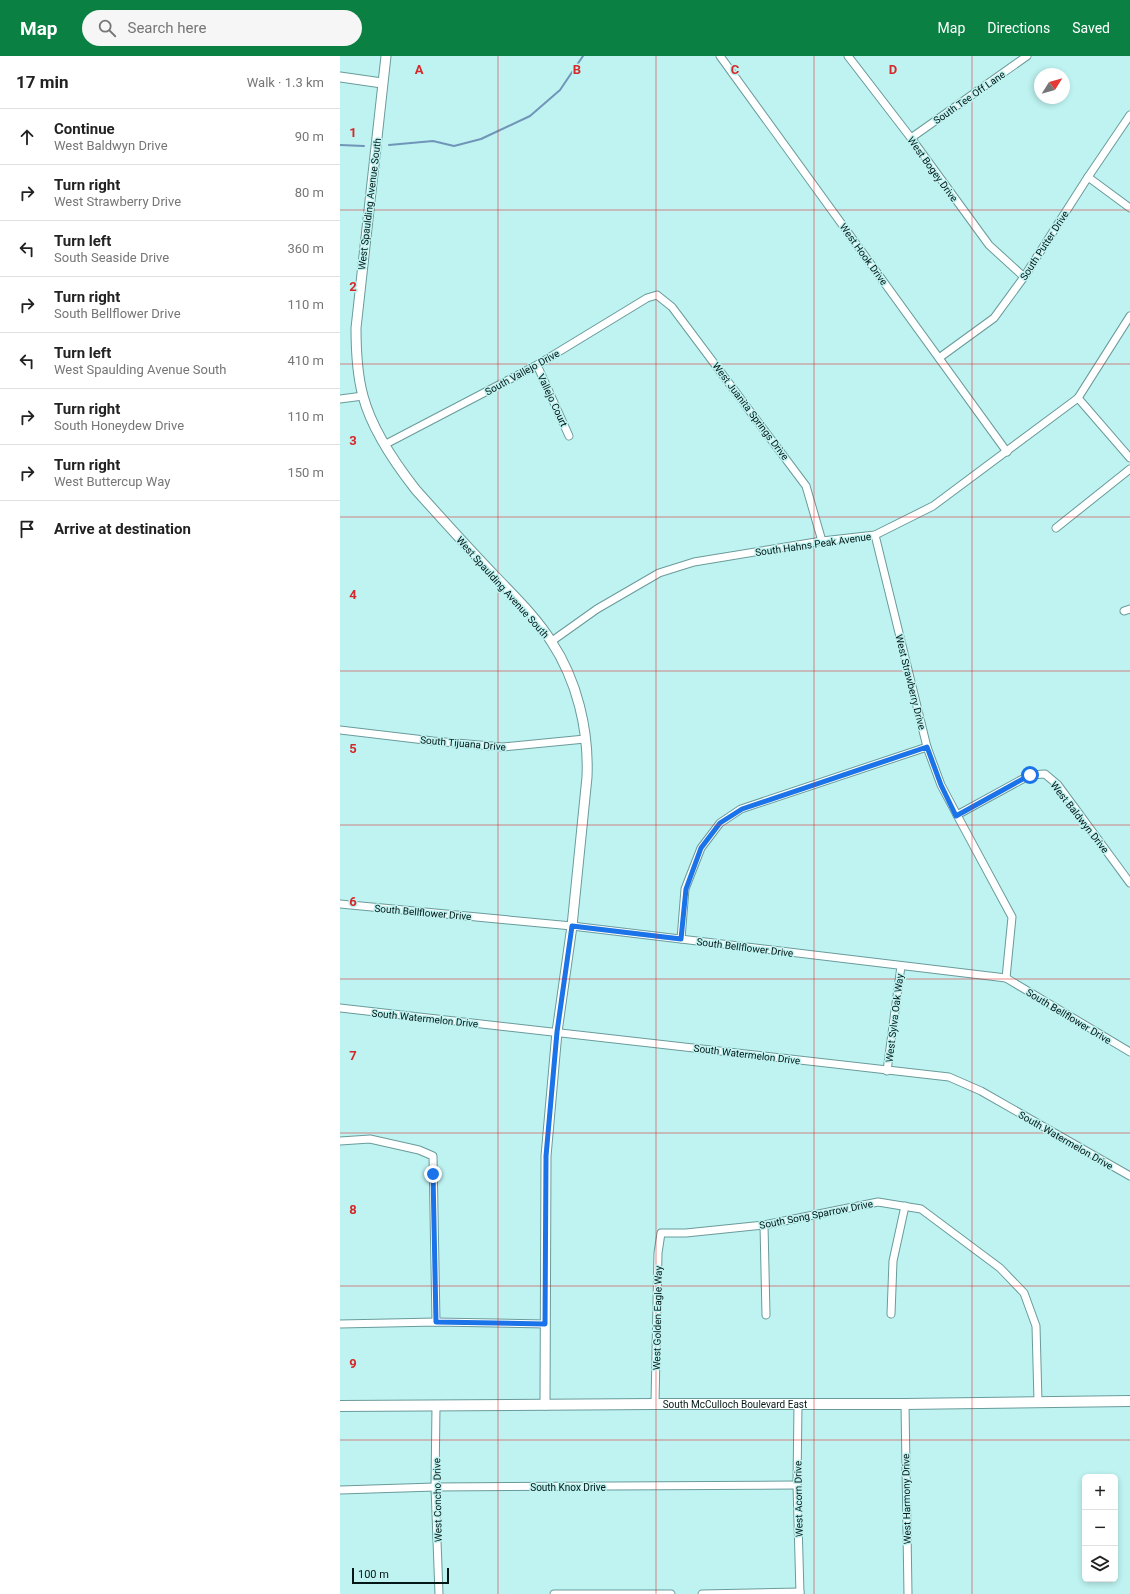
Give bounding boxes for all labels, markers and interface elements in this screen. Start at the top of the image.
search box [82,10,362,46]
text: Map [20,17,58,40]
icon: search [96,17,118,39]
text: Search here [128,19,206,37]
text: Map [938,20,965,36]
text: Directions [987,20,1050,36]
text: Saved [1072,20,1110,36]
text: A [415,62,424,77]
text: B [573,62,581,77]
text: C [731,62,740,77]
text: D [889,62,897,77]
north arrow [1034,68,1070,104]
street label: South Tee Off Lane [931,69,1007,126]
text: 17 min [16,72,69,92]
text: Walk · 1.3 km [247,75,324,90]
text: Continue [54,120,115,138]
text: 1 [349,125,357,140]
icon: ahead [16,126,38,148]
text: 90 m [295,129,324,144]
street label: West Bogey Drive [905,135,960,204]
text: West Baldwyn Drive [54,138,168,153]
street label: West Spaulding Avenue South [356,138,383,271]
text: Turn right [54,176,120,194]
icon: right [16,182,38,204]
text: 80 m [295,185,324,200]
text: West Strawberry Drive [54,194,181,209]
street label: South Putter Drive [1018,209,1071,282]
street label: West Hook Drive [838,221,890,287]
text: Turn left [54,232,111,250]
icon: left [16,238,38,260]
text: 360 m [287,241,324,256]
text: South Seaside Drive [54,250,169,265]
text: 2 [349,279,357,294]
text: Turn right [54,288,120,306]
icon: right [16,294,38,316]
text: 110 m [287,297,324,312]
text: South Bellflower Drive [54,306,181,321]
text: Turn left [54,344,111,362]
street label: South Vallejo Drive [483,347,561,397]
icon: left [16,350,38,372]
text: 410 m [287,353,324,368]
street label: West Juanita Springs Drive [710,360,791,462]
text: West Spaulding Avenue South [54,362,226,377]
street label: Vallejo Court [536,372,570,428]
text: Turn right [54,400,120,418]
icon: right [16,406,38,428]
text: 110 m [287,409,324,424]
text: South Honeydew Drive [54,418,184,433]
text: 3 [349,433,357,448]
text: Turn right [54,456,120,474]
icon: right [16,462,38,484]
text: 150 m [287,465,324,480]
text: West Buttercup Way [54,474,170,489]
icon: arrive [16,518,38,540]
text: Arrive at destination [54,520,191,538]
street label: South Hahns Peak Avenue [754,531,872,558]
street label: West Spaulding Avenue South [454,534,551,640]
text: 4 [349,587,357,602]
street label: West Strawberry Drive [893,633,928,731]
street label: South Tijuana Drive [420,734,506,753]
text: 5 [349,741,357,756]
route start [1021,766,1039,784]
street label: West Baldwyn Drive [1048,779,1111,855]
text: 6 [349,894,357,909]
street label: South Bellflower Drive [374,903,472,922]
street label: South Bellflower Drive [696,936,794,959]
street label: West Sylva Oak Way [884,973,905,1063]
street label: South Bellflower Drive [1024,987,1113,1046]
street label: South Watermelon Drive [371,1007,479,1030]
street label: South Watermelon Drive [693,1043,801,1066]
text: 7 [349,1048,357,1063]
street label: South Watermelon Drive [1017,1109,1115,1172]
route end [424,1165,442,1183]
street label: South Song Sparrow Drive [758,1198,874,1231]
text: 8 [349,1202,357,1217]
street label: West Golden Eagle Way [651,1265,664,1370]
text: 9 [349,1356,357,1371]
street label: South McCulloch Boulevard East [663,1399,807,1410]
street label: West Harmony Drive [900,1454,913,1544]
street label: West Concho Drive [431,1458,444,1542]
street label: West Acorn Drive [792,1461,805,1537]
map controls [1082,1474,1118,1582]
button: + [1082,1474,1118,1510]
street label: South Knox Drive [530,1482,606,1493]
button: − [1082,1510,1118,1546]
button: layers [1082,1546,1118,1582]
scale bar [352,1566,449,1585]
text: 100 m [358,1568,389,1581]

